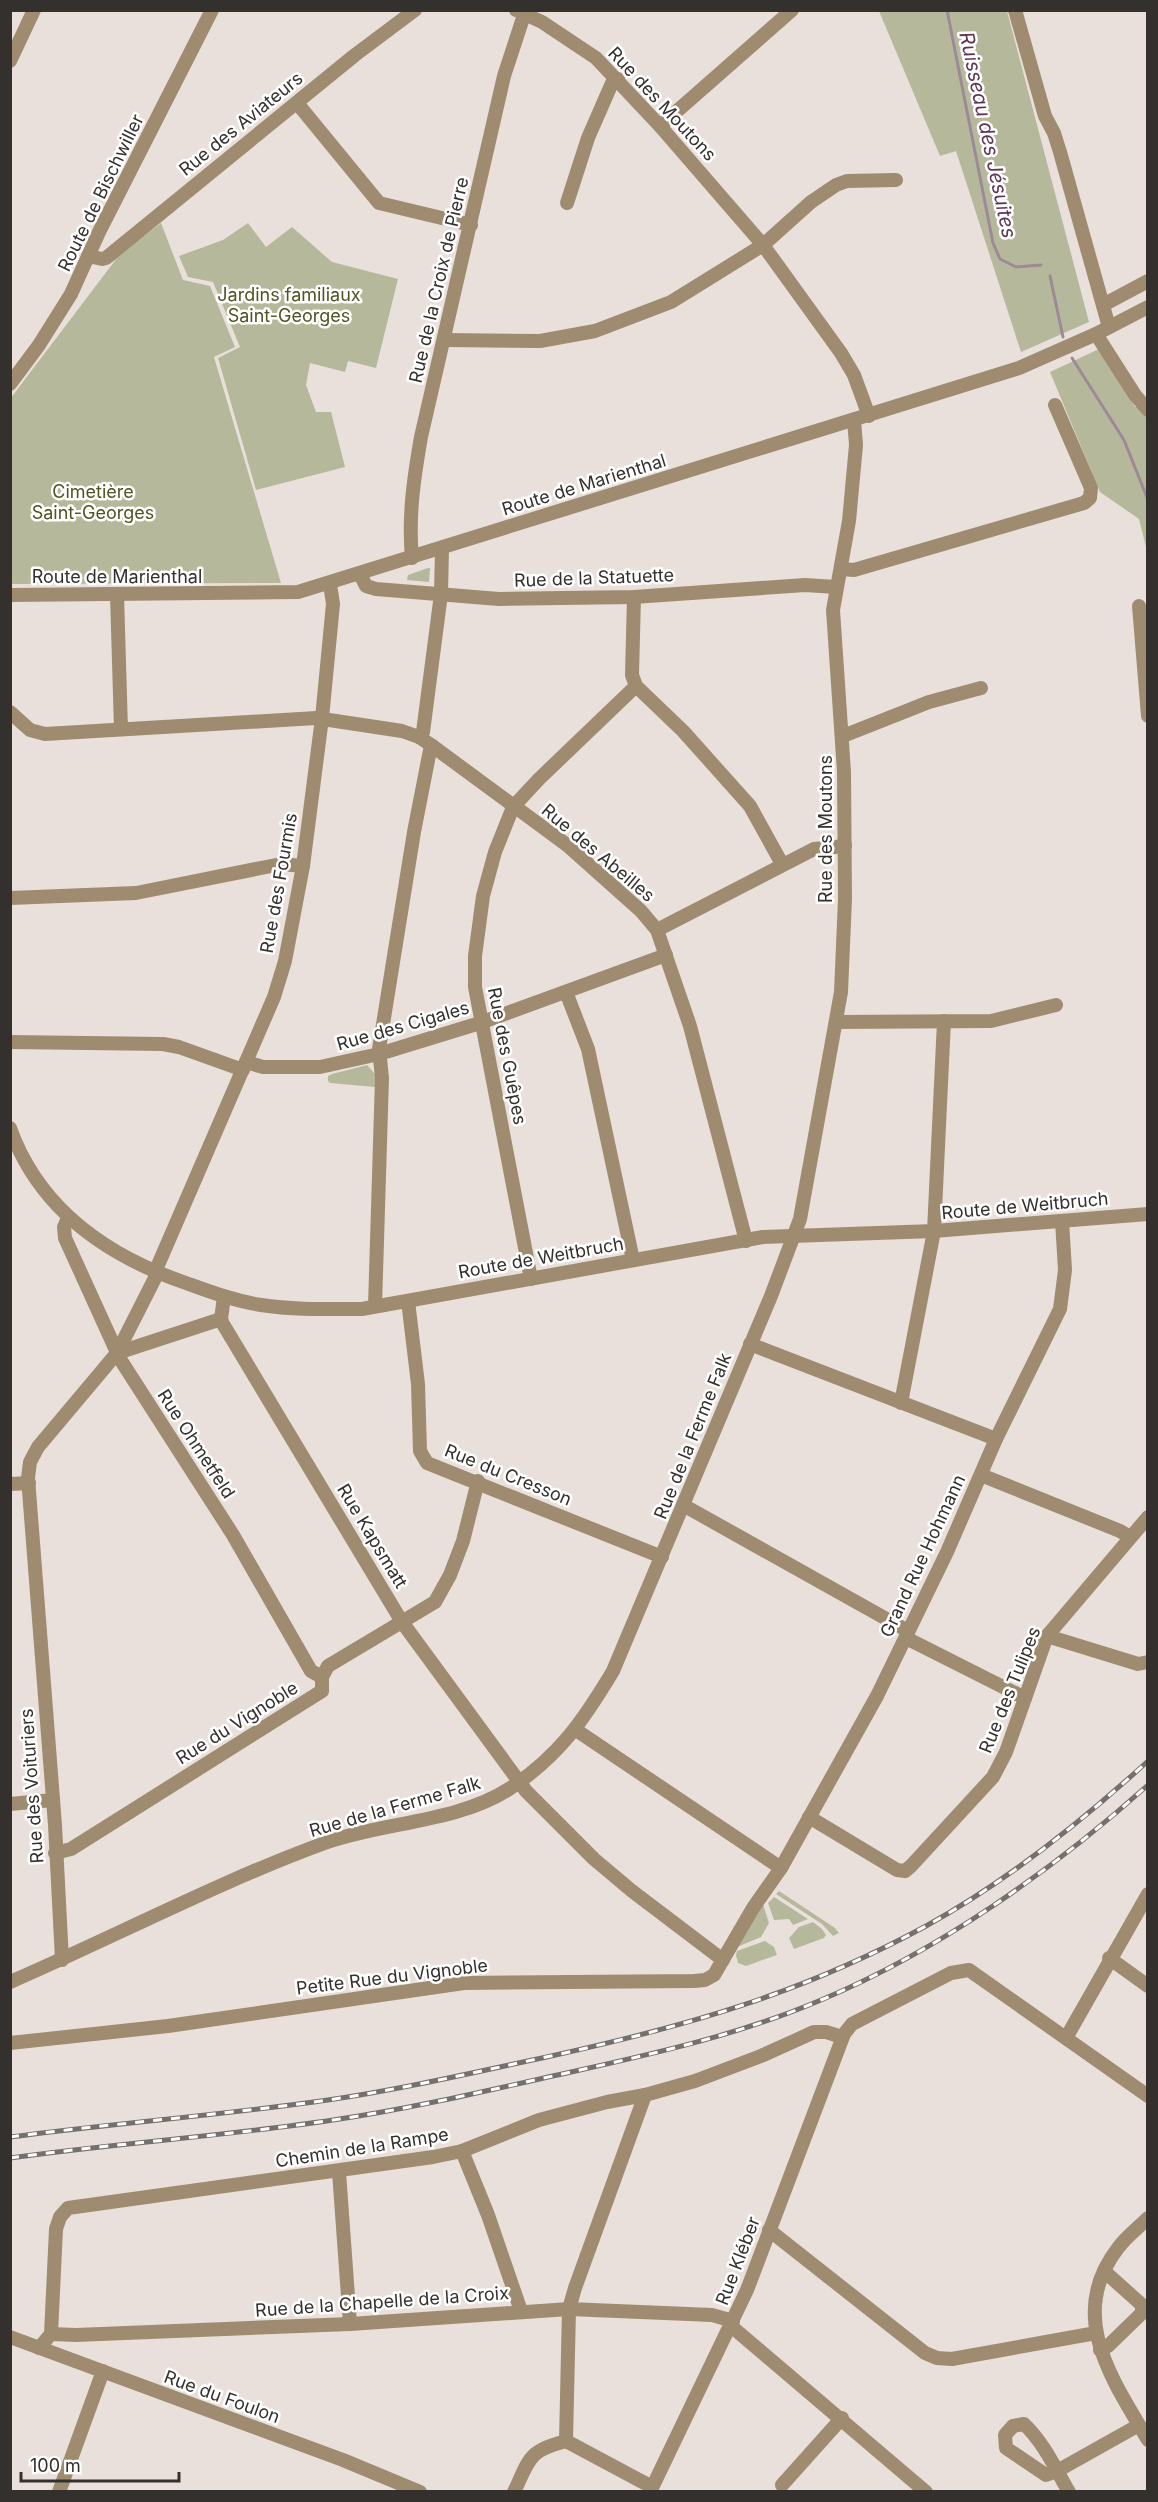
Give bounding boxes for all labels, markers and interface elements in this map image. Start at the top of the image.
water label: Ruisseau des Jésuites [954,30,1022,240]
street label: Rue des Moutons [604,42,721,165]
street label: Rue des Aviateurs [175,67,307,180]
street label: Route de Bischwiller [53,111,148,275]
street label: Rue de la Croix de Pierre [405,175,472,385]
park label: Jardins familiaux Saint-Georges [217,284,361,326]
street label: Route de Marienthal [499,450,668,519]
park label: Cimetière Saint-Georges [32,481,154,523]
street label: Rue de la Statuette [514,564,674,591]
street label: Route de Marienthal [32,566,202,587]
street label: Rue des Moutons [815,755,836,903]
street label: Rue des Abeilles [538,799,659,906]
street label: Rue des Fourmis [256,811,301,955]
street label: Rue des Guêpes [484,985,531,1126]
street label: Rue des Cigales [334,997,472,1054]
street label: Route de Weitbruch [941,1188,1109,1223]
street label: Route de Weitbruch [457,1233,625,1282]
street label: Rue de la Ferme Falk [650,1350,736,1522]
street label: Rue Ohmetfeld [153,1385,240,1502]
street label: Rue du Cresson [442,1440,575,1510]
street label: Grand Rue Hohmann [876,1471,969,1640]
street label: Rue Kapsmatt [333,1480,412,1592]
street label: Rue des Tulipes [975,1624,1044,1756]
street label: Rue du Vignoble [172,1677,302,1768]
street label: Rue des Voituriers [16,1708,47,1864]
street label: Rue de la Ferme Falk [307,1772,483,1841]
street label: Petite Rue du Vignoble [295,1954,489,1999]
street label: Chemin de la Rampe [274,2123,450,2172]
street label: Rue Kléber [711,2213,764,2308]
street label: Rue de la Chapelle de la Croix [254,2282,510,2321]
street label: Rue du Foulon [161,2366,283,2427]
scale bar [21,2445,178,2483]
text: 100 m [30,2455,81,2476]

